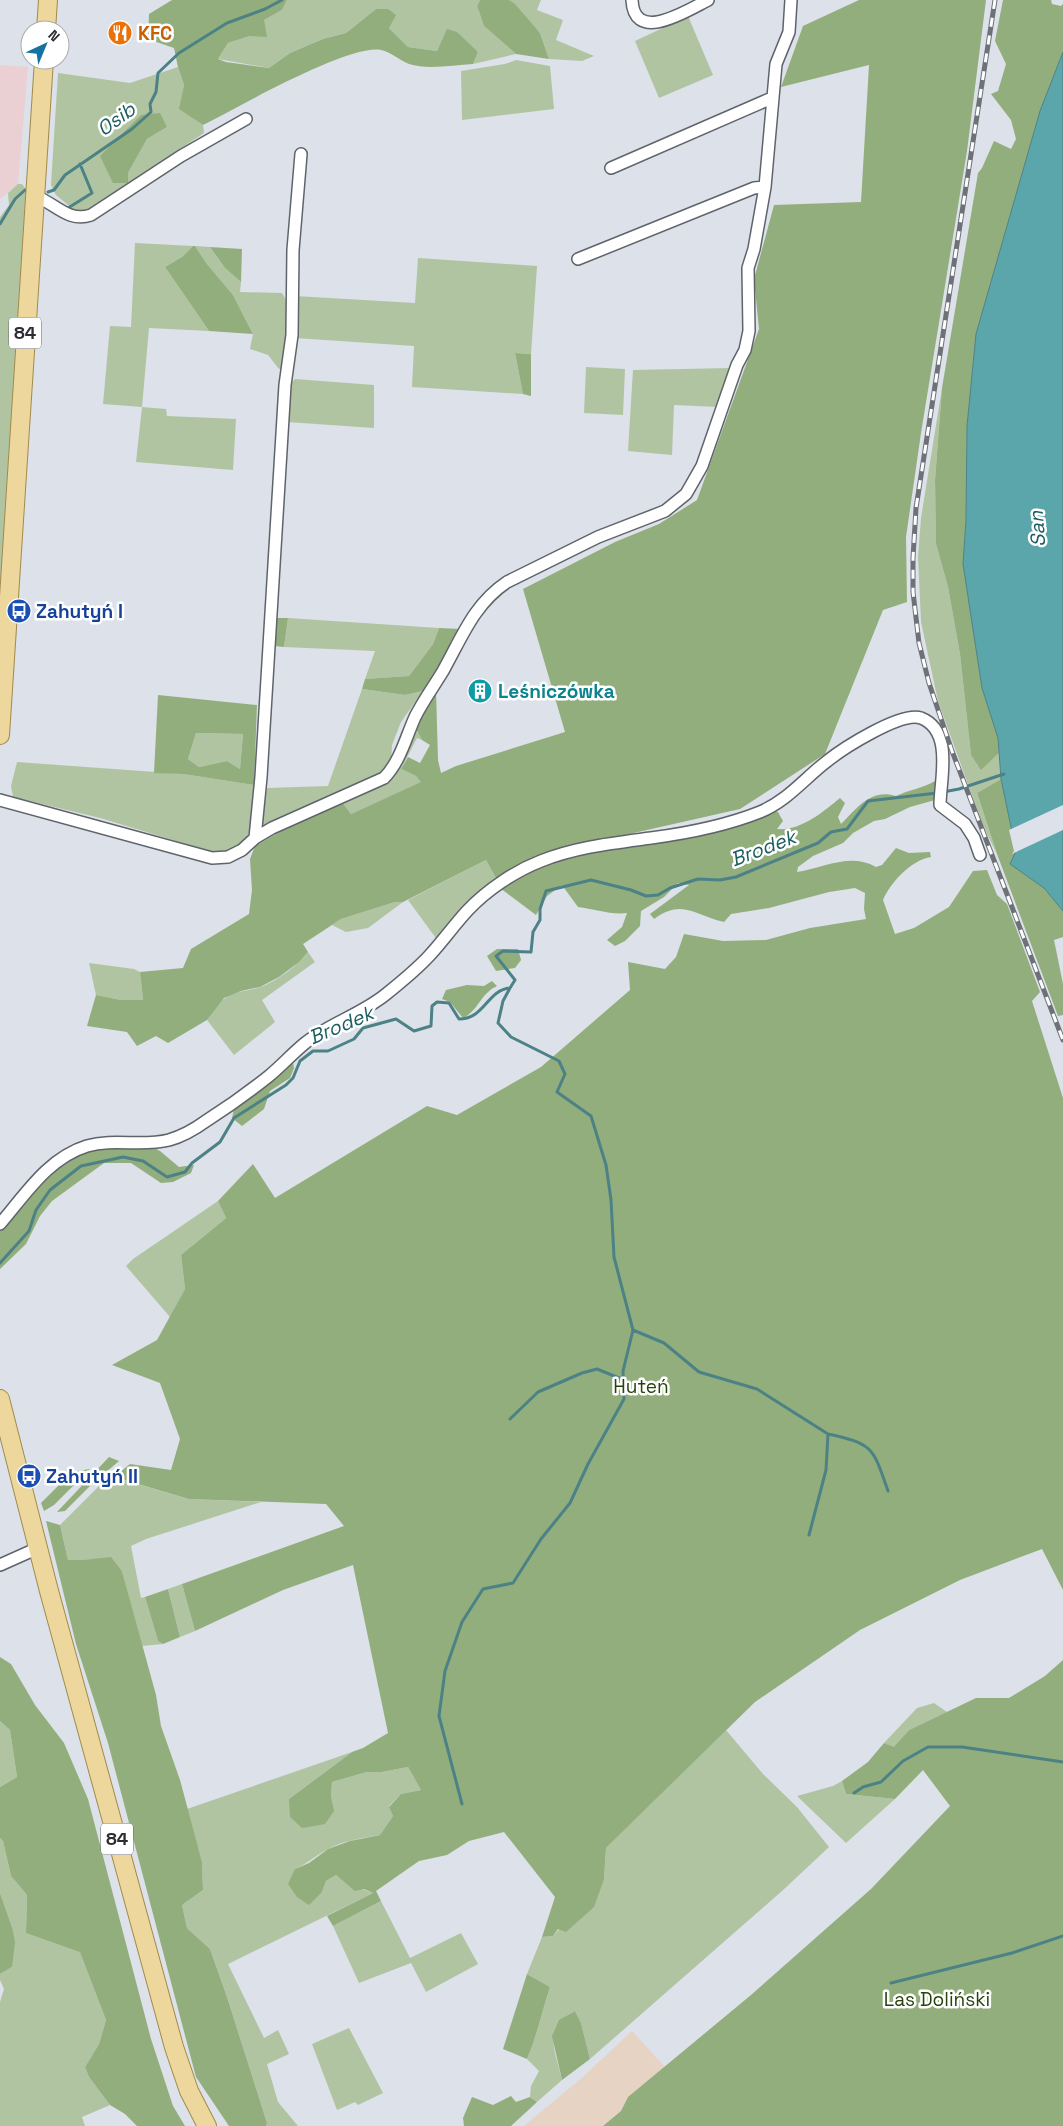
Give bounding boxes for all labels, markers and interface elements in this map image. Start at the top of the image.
north arrow [20,20,70,70]
restaurant icon: KFC [107,20,133,46]
place label: KFC [138,21,172,46]
text: N [44,26,64,45]
water label: Osib [91,96,141,142]
road number: 84 [9,317,41,348]
water label: San [1023,509,1051,548]
bus stop icon: Zahutyń I [6,598,32,624]
place label: Zahutyń I [36,599,123,624]
building icon: Leśniczówka [467,678,493,704]
place label: Leśniczówka [498,679,615,704]
water label: Brodek [726,823,802,872]
water label: Brodek [305,999,380,1050]
park label: Huteń [613,1374,669,1399]
bus stop icon: Zahutyń II [16,1463,42,1489]
place label: Zahutyń II [46,1464,138,1489]
road number: 84 [101,1824,133,1855]
park label: Las Doliński [884,1987,990,2012]

